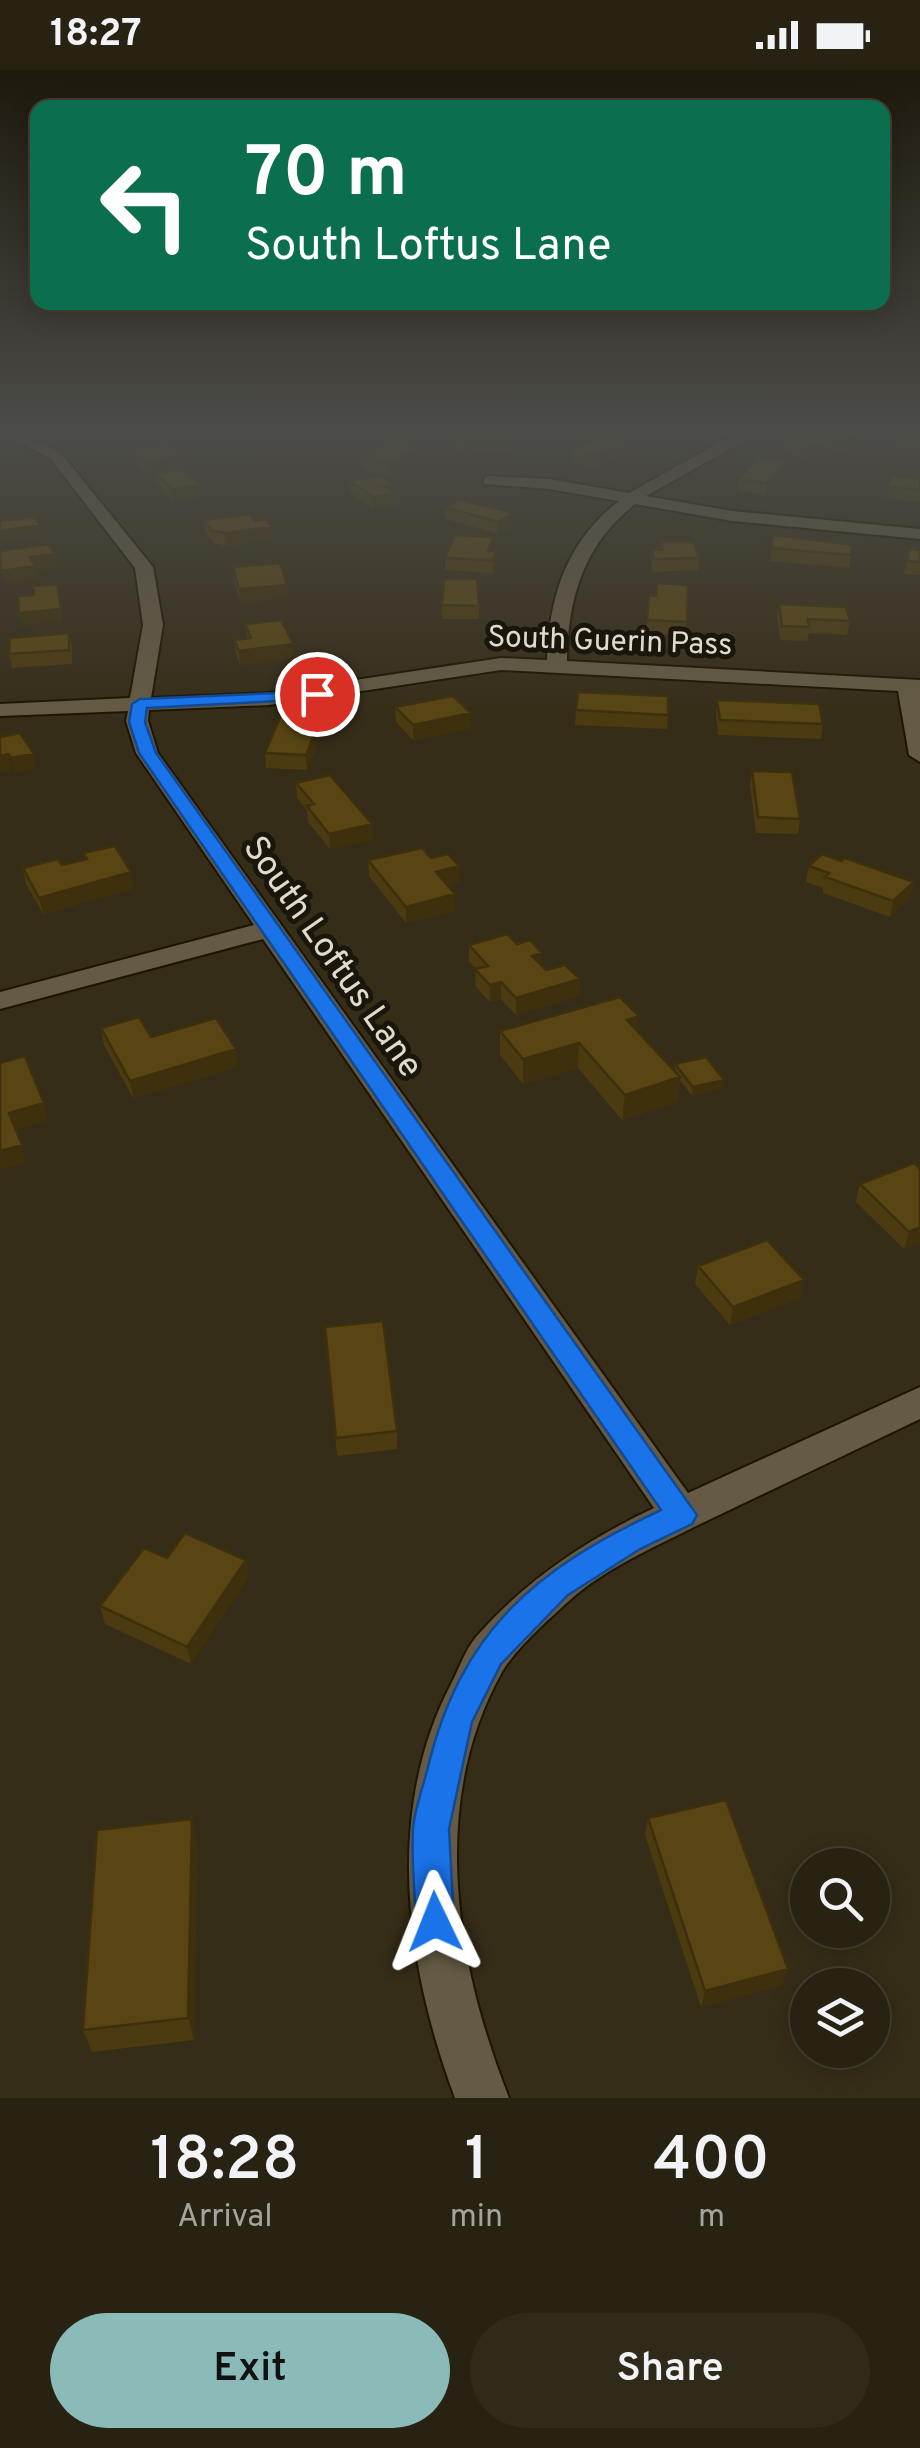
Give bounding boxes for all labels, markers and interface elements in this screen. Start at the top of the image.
text: 18:27 [50,11,142,60]
text: 70 m [245,132,408,221]
icon: left [80,140,210,270]
text: South Loftus Lane [245,219,611,276]
street label: South Guerin Pass [487,620,733,665]
pin [275,652,360,737]
icon: arrive [290,667,345,722]
street label: South Loftus Lane [232,828,431,1087]
map controls [790,1848,890,2068]
button: search [790,1848,890,1948]
position arrow [383,1870,487,1974]
button: layers [790,1968,890,2068]
text: 18:28 [150,2125,299,2201]
text: 1 [465,2125,488,2201]
text: 400 [653,2125,770,2201]
text: Arrival [177,2198,273,2238]
text: min [450,2198,503,2238]
text: m [698,2198,725,2238]
button: Exit [50,2313,450,2428]
button: Share [470,2313,870,2428]

